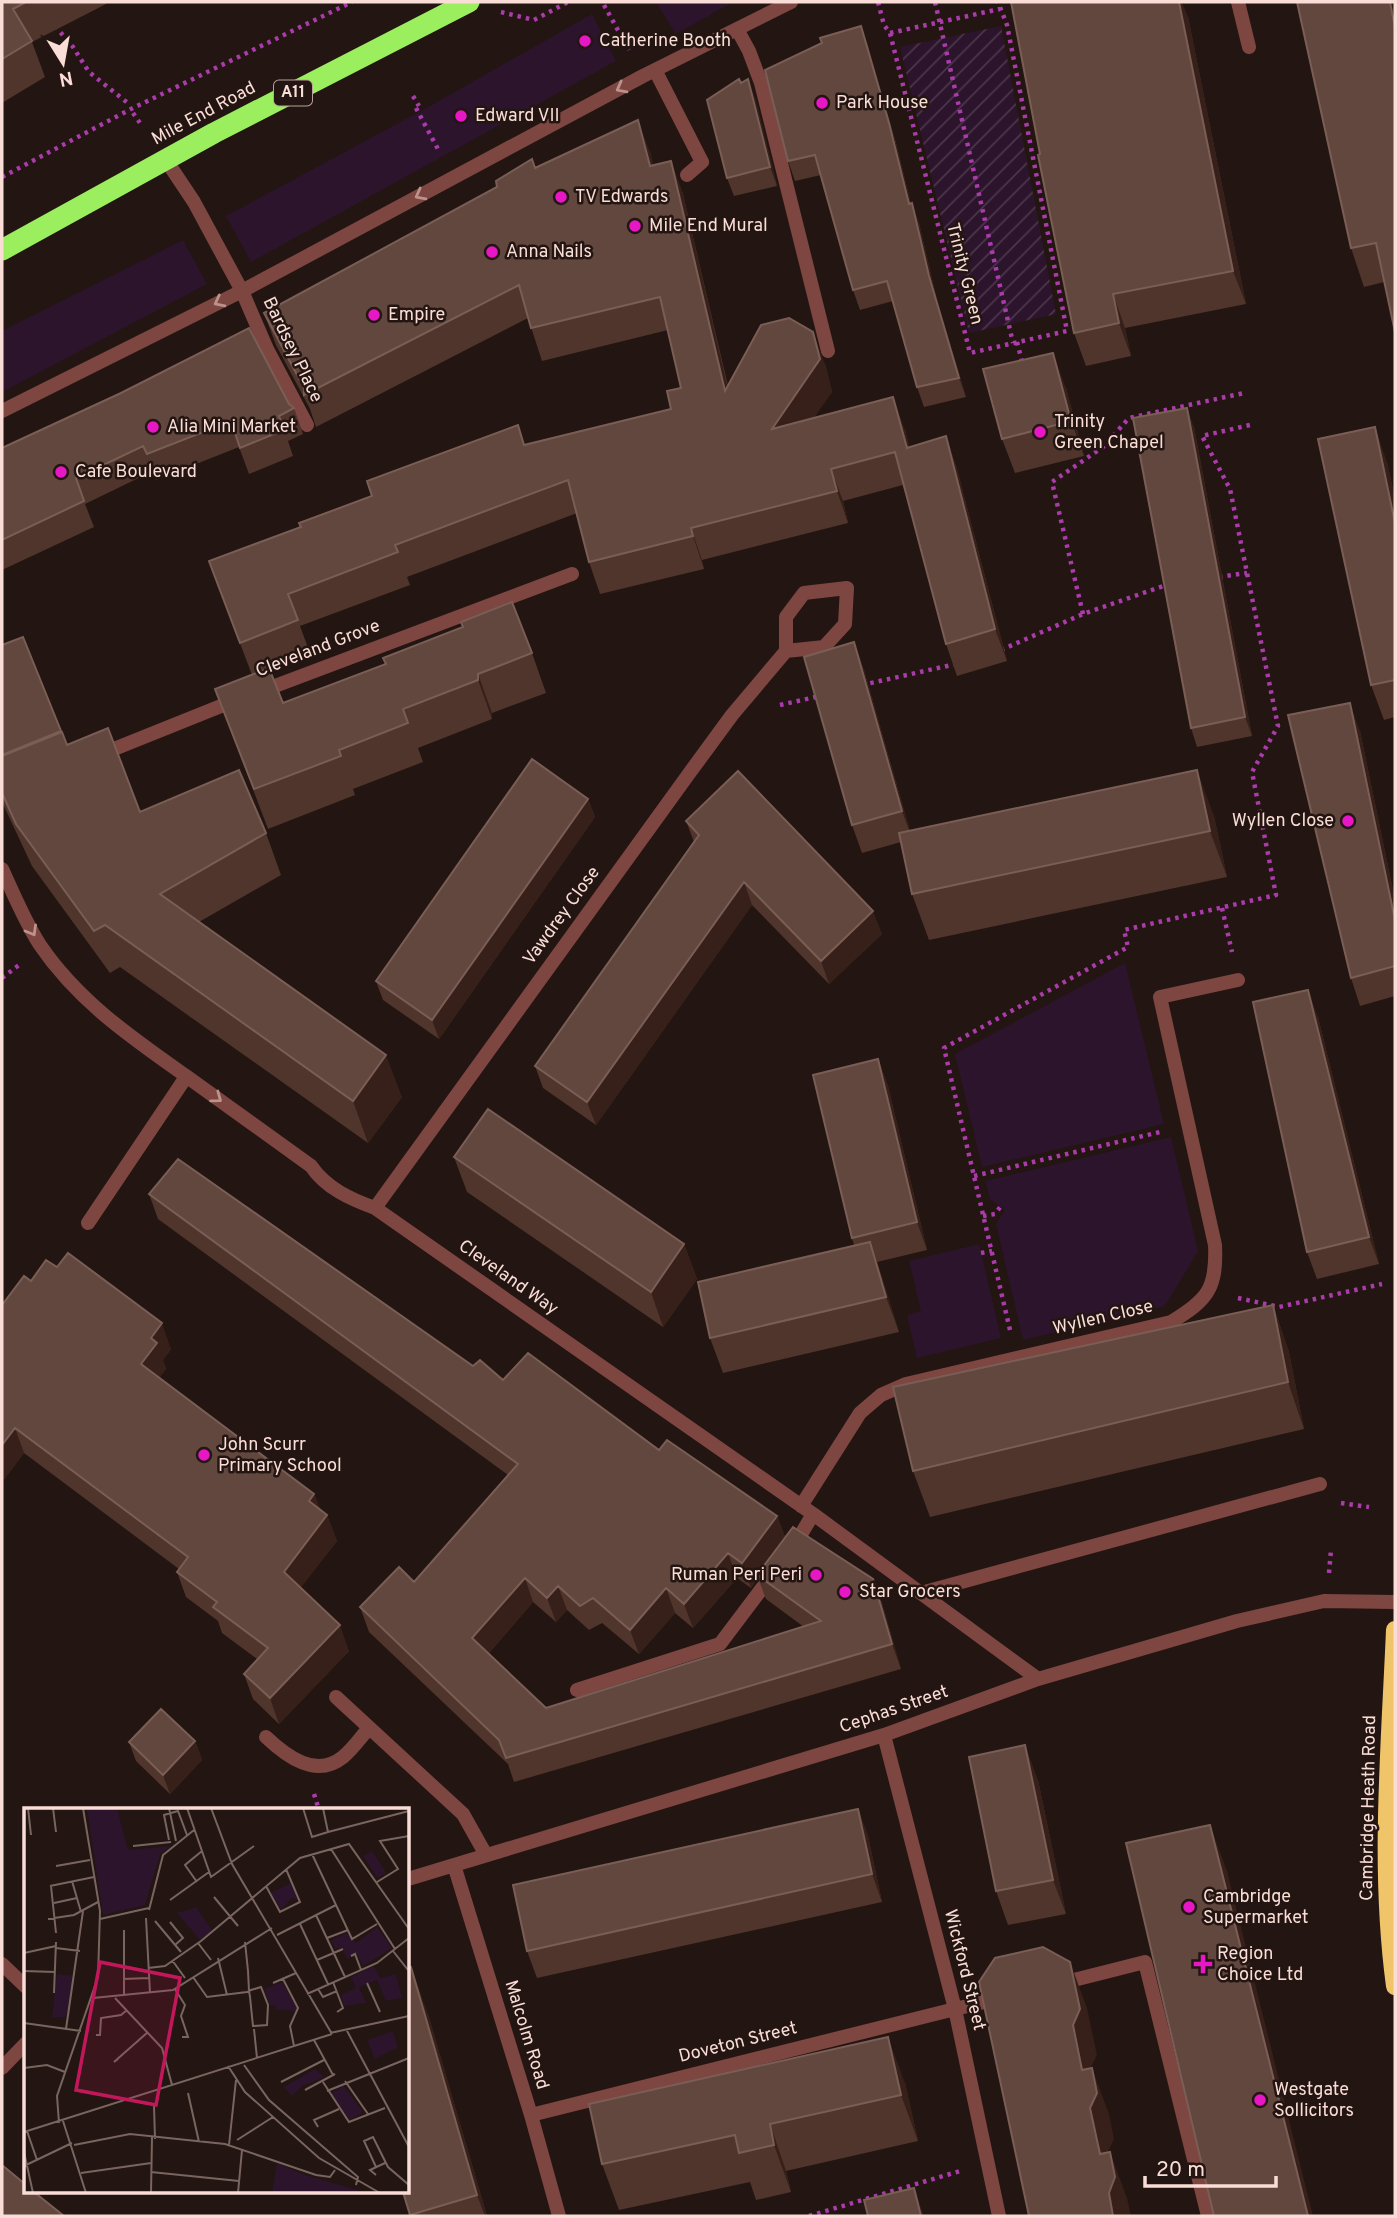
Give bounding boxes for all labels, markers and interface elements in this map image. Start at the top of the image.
north arrow [28,28,98,98]
place label: Catherine Booth [599,30,731,53]
marker: Catherine Booth [577,33,593,49]
text: N [57,65,75,91]
street label: Mile End Road [148,77,260,151]
road number: A11 [274,80,312,106]
one-way arrow [615,80,628,93]
place label: Park House [836,92,928,115]
marker: Park House [814,95,830,111]
place label: Edward VII [475,105,560,128]
marker: Edward VII [453,108,469,124]
place label: TV Edwards [575,186,668,209]
one-way arrow [415,187,427,201]
marker: TV Edwards [553,189,569,205]
place label: Mile End Mural [649,215,768,238]
marker: Mile End Mural [627,218,643,234]
street label: Trinity Green [940,221,988,327]
place label: Anna Nails [506,241,592,264]
marker: Anna Nails [484,244,500,260]
one-way arrow [214,294,226,308]
street label: Bardsey Place [257,294,327,406]
place label: Empire [388,304,445,327]
marker: Empire [366,307,382,323]
place label: Trinity Green Chapel [1054,411,1164,455]
place label: Alia Mini Market [167,416,296,439]
marker: Alia Mini Market [145,419,161,435]
marker: Trinity Green Chapel [1032,424,1048,440]
place label: Cafe Boulevard [75,461,197,484]
marker: Cafe Boulevard [53,464,69,480]
street label: Cleveland Grove [253,615,383,683]
place label: Wyllen Close [1232,810,1334,833]
marker: Wyllen Close [1340,813,1356,829]
street label: Vawdrey Close [518,862,606,970]
one-way arrow [24,923,37,936]
one-way arrow [209,1090,222,1102]
street label: Cleveland Way [454,1235,562,1321]
street label: Wyllen Close [1051,1295,1155,1341]
place label: John Scurr Primary School [218,1434,342,1478]
marker: John Scurr Primary School [196,1447,212,1463]
place label: Ruman Peri Peri [671,1564,802,1587]
marker: Ruman Peri Peri [808,1567,824,1583]
place label: Star Grocers [859,1581,961,1604]
marker: Star Grocers [837,1584,853,1600]
street label: Cephas Street [837,1681,951,1739]
street label: Cambridge Heath Road [1356,1715,1382,1901]
inset map [24,1808,410,2194]
place label: Cambridge Supermarket [1203,1886,1309,1930]
marker: Cambridge Supermarket [1181,1899,1197,1915]
street label: Wickford Street [938,1907,990,2033]
place label: Region Choice Ltd [1217,1943,1303,1987]
marker: Region Choice Ltd [1195,1956,1211,1972]
street label: Malcolm Road [498,1978,554,2092]
street label: Doveton Street [676,2017,800,2069]
place label: Westgate Sollicitors [1274,2079,1354,2123]
marker: Westgate Sollicitors [1252,2092,1268,2108]
scale bar [1145,2144,1276,2188]
text: 20 m [1156,2157,1205,2184]

